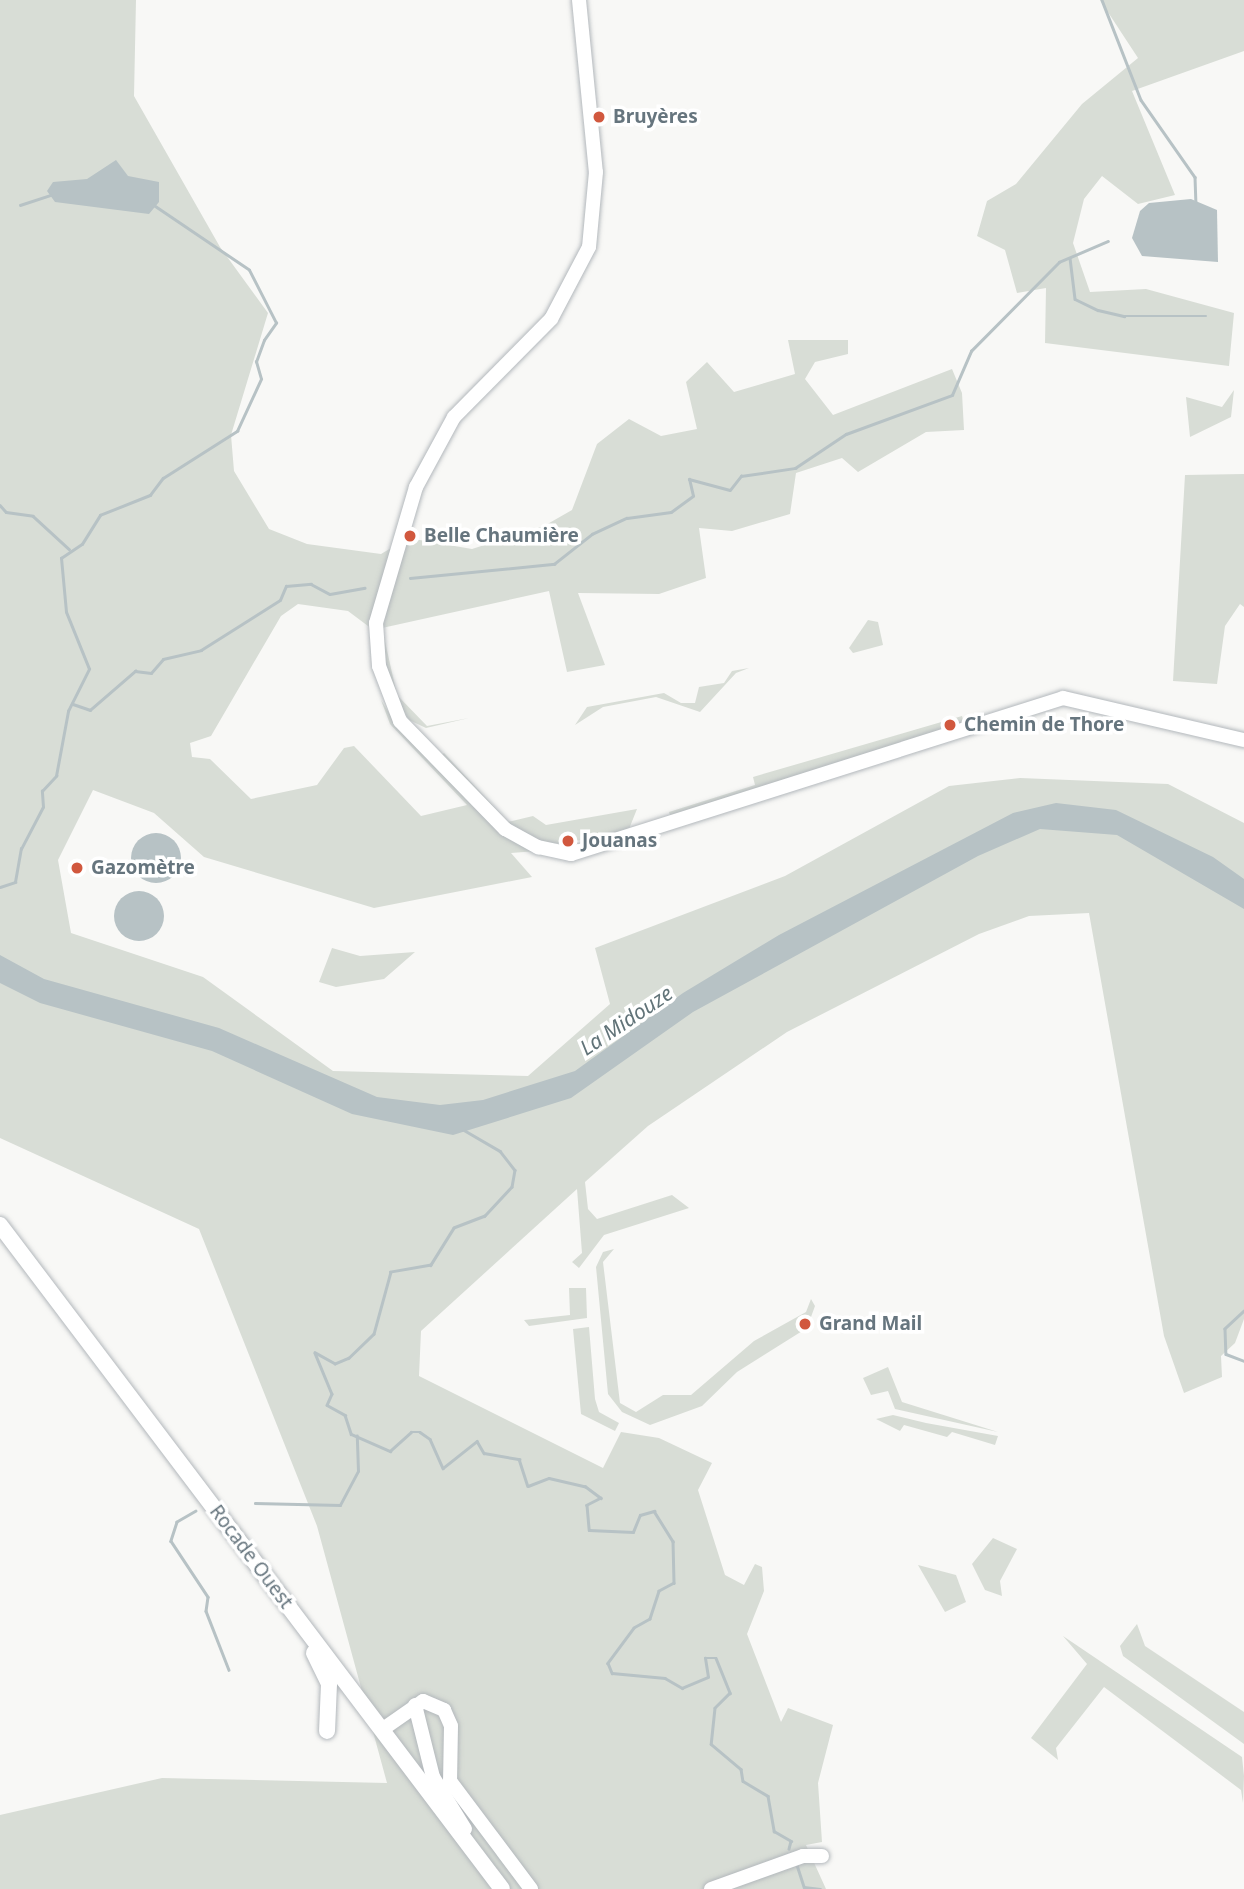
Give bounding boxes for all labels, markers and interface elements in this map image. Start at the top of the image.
place label: Bruyères [613,106,698,128]
marker: Bruyères [591,109,607,125]
place label: Belle Chaumière [424,525,579,547]
marker: Belle Chaumière [402,528,418,544]
place label: Chemin de Thore [964,714,1124,736]
marker: Chemin de Thore [942,717,958,733]
place label: Jouanas [582,830,657,852]
marker: Jouanas [560,833,576,849]
place label: Gazomètre [91,857,195,879]
marker: Gazomètre [69,860,85,876]
water label: La Midouze [575,980,677,1060]
place label: Grand Mail [819,1313,922,1335]
marker: Grand Mail [797,1316,813,1332]
street label: Rocade Ouest [205,1501,297,1613]

